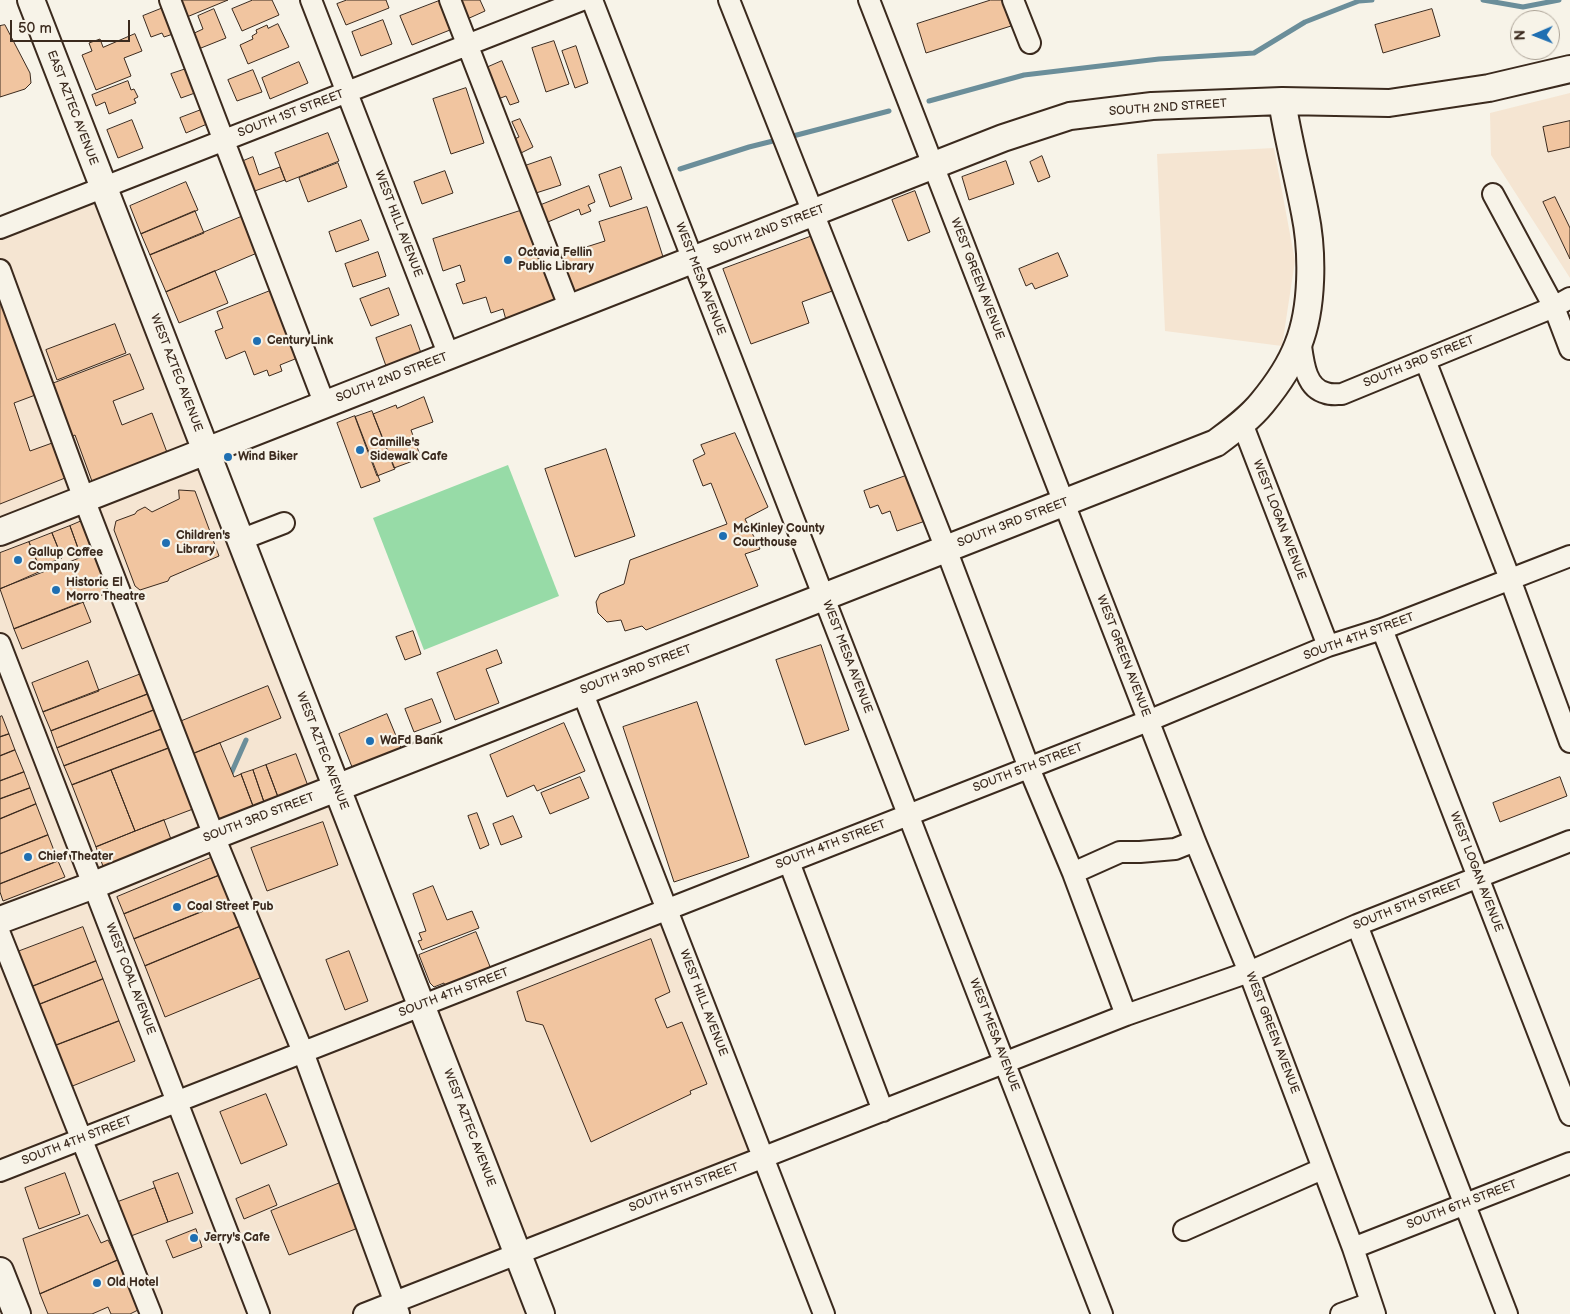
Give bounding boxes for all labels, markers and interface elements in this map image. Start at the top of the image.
scale bar [12,10,132,42]
north arrow [1510,10,1560,60]
text: 50 m [18,19,52,38]
text: N [1512,30,1529,41]
street label: EAST AZTEC AVENUE [44,49,100,167]
street label: SOUTH 1ST STREET [236,87,346,141]
street label: SOUTH 2ND STREET [1108,97,1228,119]
street label: WEST HILL AVENUE [371,169,425,279]
street label: SOUTH 2ND STREET [711,202,827,258]
street label: WEST GREEN AVENUE [947,216,1007,342]
street label: WEST MESA AVENUE [672,221,728,337]
place label: Octavia Fellin Public Library [518,246,594,274]
marker: Octavia Fellin Public Library [502,254,514,266]
street label: WEST AZTEC AVENUE [147,312,205,434]
street label: SOUTH 3RD STREET [1362,333,1476,391]
place label: CenturyLink [267,334,333,348]
marker: CenturyLink [251,335,263,347]
street label: SOUTH 2ND STREET [334,350,450,406]
place label: Camille's Sidewalk Cafe [370,436,448,464]
marker: Camille's Sidewalk Cafe [354,444,366,456]
place label: Wind Biker [238,450,298,464]
marker: Wind Biker [222,451,234,463]
street label: WEST LOGAN AVENUE [1249,458,1309,582]
street label: SOUTH 3RD STREET [955,495,1071,551]
place label: McKinley County Courthouse [733,522,824,550]
place label: Children's Library [176,529,230,557]
marker: McKinley County Courthouse [717,530,729,542]
marker: Children's Library [160,537,172,549]
place label: Gallup Coffee Company [28,546,103,574]
marker: Gallup Coffee Company [12,554,24,566]
place label: Historic El Morro Theatre [66,576,145,604]
marker: Historic El Morro Theatre [50,584,62,596]
street label: WEST GREEN AVENUE [1093,593,1153,719]
street label: WEST MESA AVENUE [819,599,875,715]
street label: SOUTH 4TH STREET [1302,610,1416,664]
street label: SOUTH 3RD STREET [578,642,694,698]
street label: WEST AZTEC AVENUE [293,690,351,812]
place label: WaFd Bank [380,734,443,748]
marker: WaFd Bank [364,735,376,747]
street label: SOUTH 5TH STREET [971,740,1085,796]
street label: SOUTH 3RD STREET [201,790,317,846]
street label: WEST LOGAN AVENUE [1446,810,1506,934]
street label: SOUTH 4TH STREET [774,817,888,873]
place label: Chief Theater [38,850,113,864]
marker: Chief Theater [22,851,34,863]
street label: SOUTH 5TH STREET [1351,877,1465,933]
place label: Coal Street Pub [187,900,274,914]
marker: Coal Street Pub [171,901,183,913]
street label: WEST COAL AVENUE [102,921,158,1037]
street label: WEST HILL AVENUE [676,948,730,1058]
street label: SOUTH 4TH STREET [397,965,511,1021]
street label: WEST GREEN AVENUE [1242,970,1302,1096]
street label: WEST MESA AVENUE [966,977,1022,1093]
street label: WEST AZTEC AVENUE [440,1067,498,1189]
street label: SOUTH 4TH STREET [20,1113,134,1169]
street label: SOUTH 5TH STREET [627,1160,741,1216]
street label: SOUTH 6TH STREET [1405,1177,1519,1233]
place label: Jerry's Cafe [204,1231,270,1245]
marker: Jerry's Cafe [188,1232,200,1244]
place label: Old Hotel [107,1276,159,1290]
marker: Old Hotel [91,1277,103,1289]

